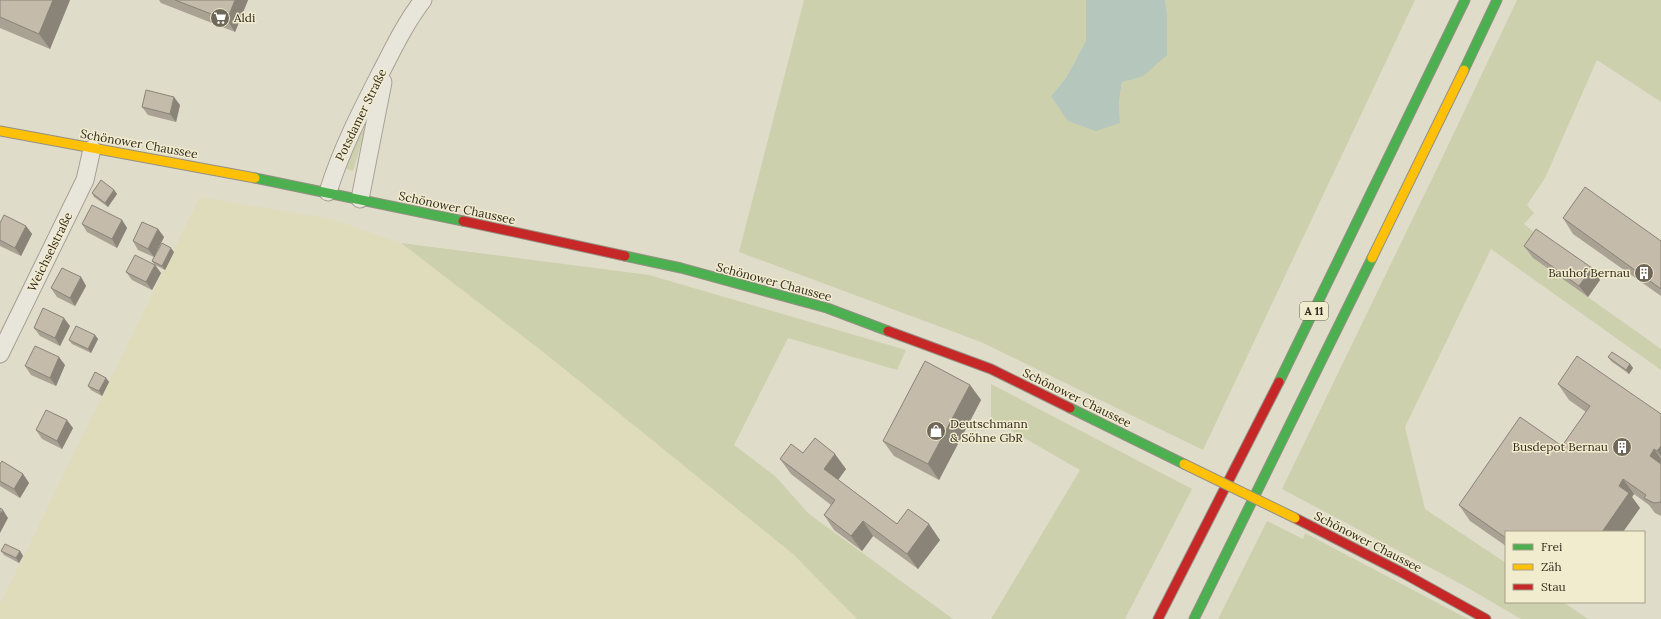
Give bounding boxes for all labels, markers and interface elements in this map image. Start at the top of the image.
supermarket icon: Aldi [209,7,231,29]
place label: Aldi [233,10,255,25]
street label: Potsdamer Straße [332,66,390,163]
street label: Schönower Chaussee [79,126,199,161]
street label: Schönower Chaussee [397,188,517,227]
street label: Weichselstraße [24,209,75,294]
street label: Schönower Chaussee [715,259,834,304]
building icon: Bauhof Bernau [1633,262,1655,284]
place label: Bauhof Bernau [1548,265,1630,280]
road number: A 11 [1300,302,1328,320]
street label: Schönower Chaussee [1021,365,1134,431]
place label: Deutschmann & Söhne GbR [950,416,1028,445]
shop icon: Deutschmann & Söhne GbR [925,420,947,442]
building icon: Busdepot Bernau [1611,436,1633,458]
place label: Busdepot Bernau [1513,439,1608,454]
street label: Schönower Chaussee [1312,508,1425,575]
legend [1505,531,1645,603]
text: Frei [1541,539,1562,554]
text: Zäh [1541,559,1562,574]
text: Stau [1541,579,1566,594]

